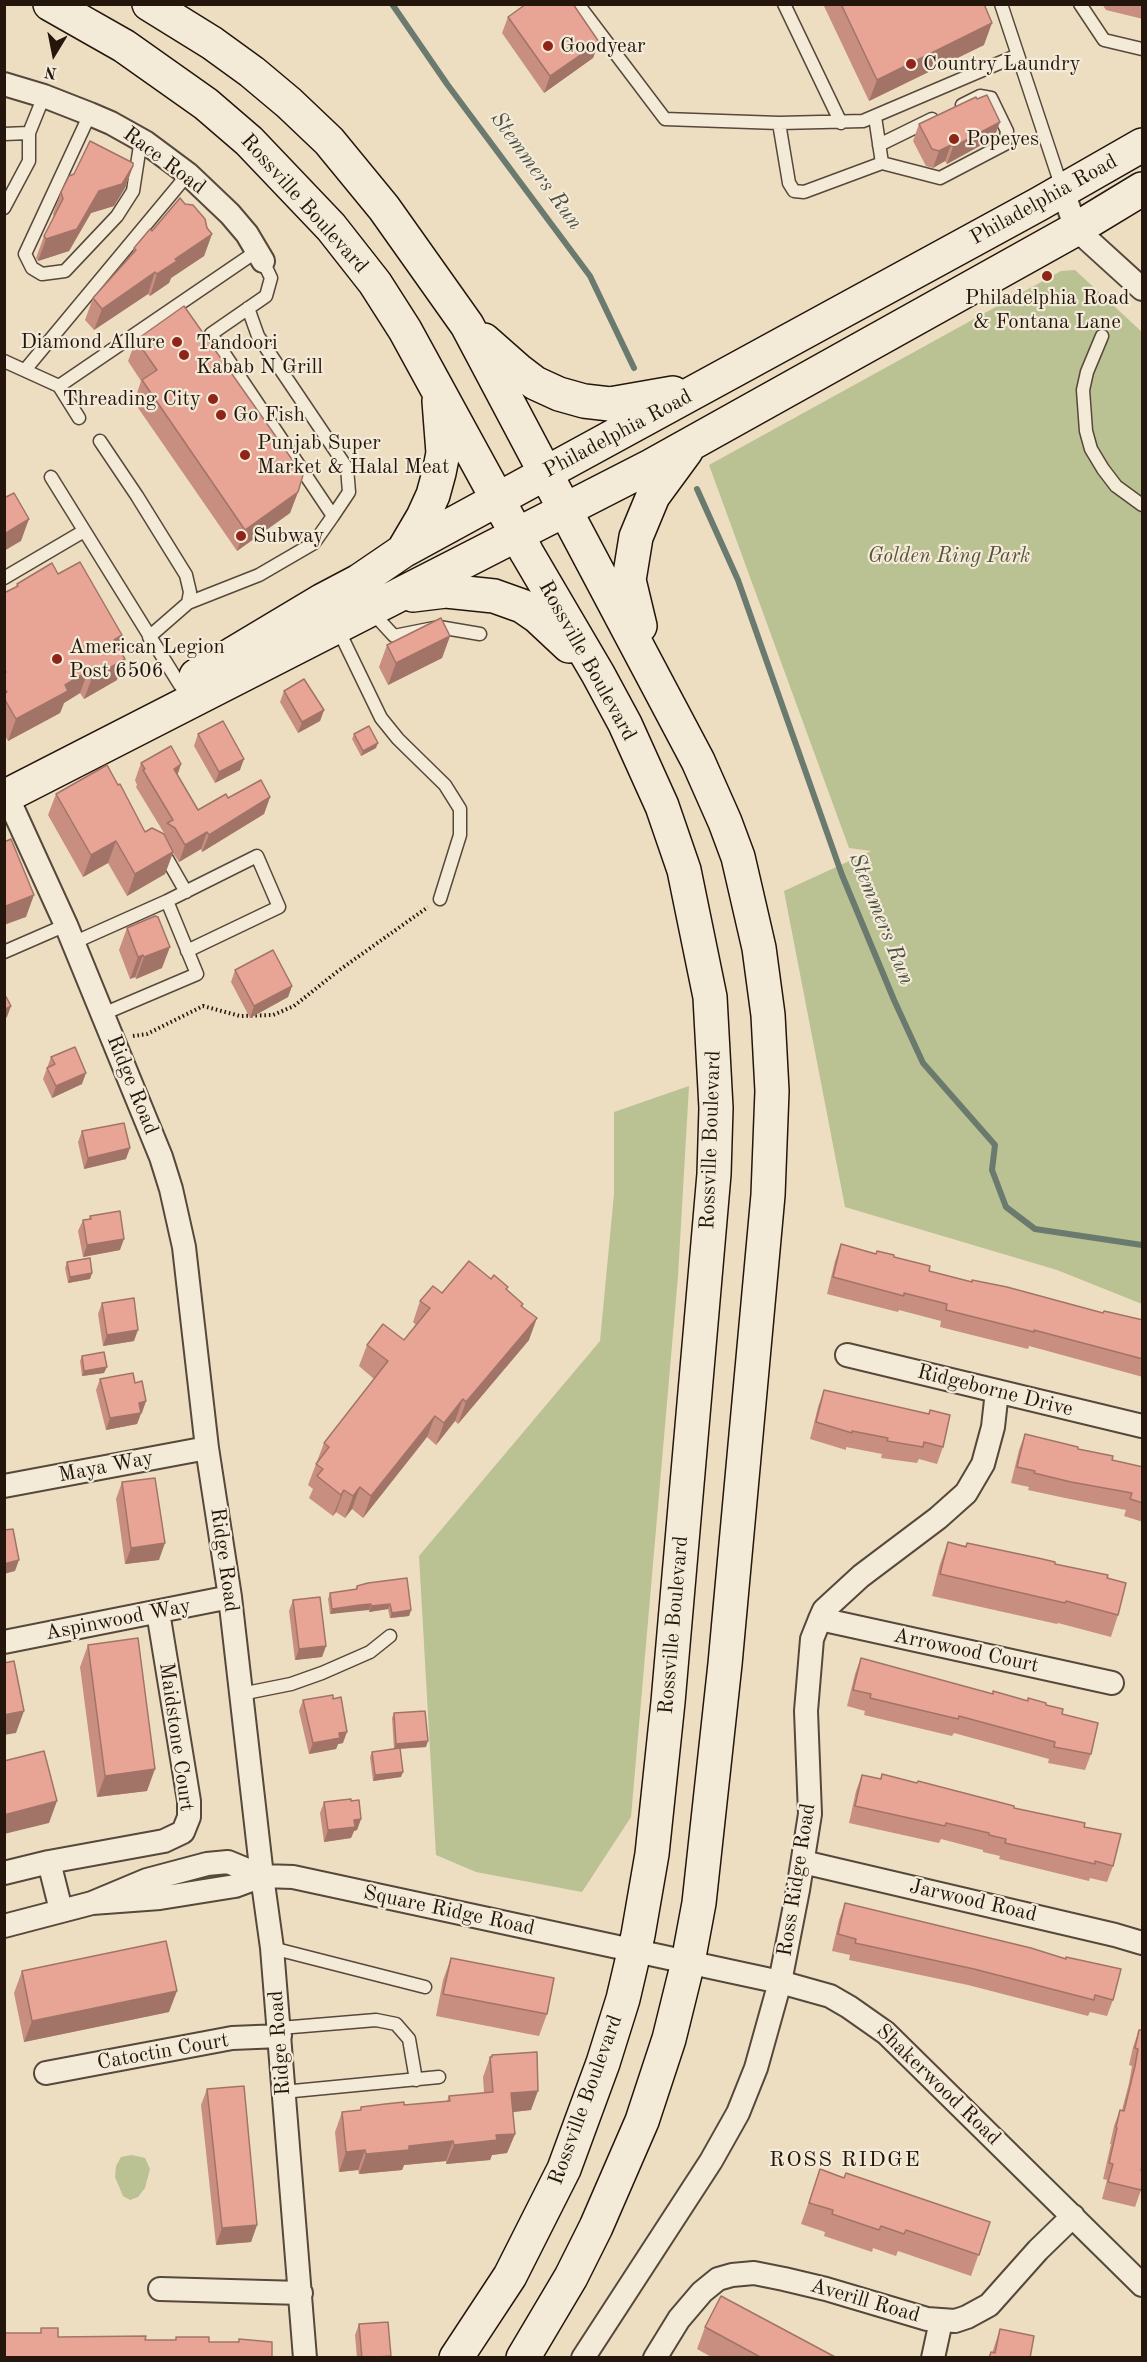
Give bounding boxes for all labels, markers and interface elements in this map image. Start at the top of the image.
north arrow [24,24,84,84]
place label: Goodyear [560,33,646,59]
marker: Goodyear [541,39,555,53]
place label: Country Laundry [923,51,1081,77]
marker: Country Laundry [904,57,918,71]
text: N [43,63,58,81]
water label: Stemmers Run [484,107,588,235]
street label: Race Road [118,122,210,200]
place label: Popeyes [966,126,1039,152]
street label: Rossville Boulevard [235,129,373,279]
marker: Popeyes [947,132,961,146]
street label: Philadelphia Road [966,149,1122,251]
marker: Philadelphia Road & Fontana Lane [1040,269,1054,283]
place label: Philadelphia Road & Fontana Lane [965,285,1129,335]
place label: Diamond Allure [20,329,165,355]
place label: Tandoori Kabab N Grill [196,330,323,380]
marker: Diamond Allure [170,335,184,349]
marker: Tandoori Kabab N Grill [177,348,191,362]
street label: Philadelphia Road [539,384,697,484]
place label: Threading City [63,386,201,412]
marker: Threading City [206,392,220,406]
place label: Go Fish [233,402,305,428]
marker: Go Fish [214,408,228,422]
place label: Punjab Super Market & Halal Meat [257,430,449,480]
marker: Punjab Super Market & Halal Meat [238,448,252,462]
place label: Subway [253,523,324,549]
marker: Subway [234,529,248,543]
park label: Golden Ring Park [868,543,1030,569]
street label: Rossville Boulevard [533,577,641,745]
place label: American Legion Post 6506 [69,634,225,684]
marker: American Legion Post 6506 [50,652,64,666]
water label: Stemmers Run [843,849,919,989]
street label: Ridge Road [101,1031,163,1139]
street label: Rossville Boulevard [695,1050,727,1230]
street label: Ridgeborne Drive [914,1359,1076,1423]
street label: Maya Way [56,1445,156,1489]
street label: Ridge Road [204,1506,244,1614]
street label: Rossville Boulevard [654,1535,694,1715]
street label: Aspinwood Way [43,1594,193,1646]
street label: Arrowood Court [891,1623,1041,1679]
street label: Maidstone Court [153,1661,199,1813]
street label: Ross Ridge Road [772,1802,822,1958]
street label: Jarwood Road [907,1874,1039,1928]
street label: Square Ridge Road [361,1881,537,1941]
street label: Ridge Road [264,1990,296,2096]
street label: Rossville Boulevard [544,2011,628,2189]
street label: Shakerwood Road [870,2019,1006,2151]
street label: Catoctin Court [95,2028,231,2076]
district label: ROSS RIDGE [769,2147,921,2173]
street label: Averill Road [807,2273,923,2329]

